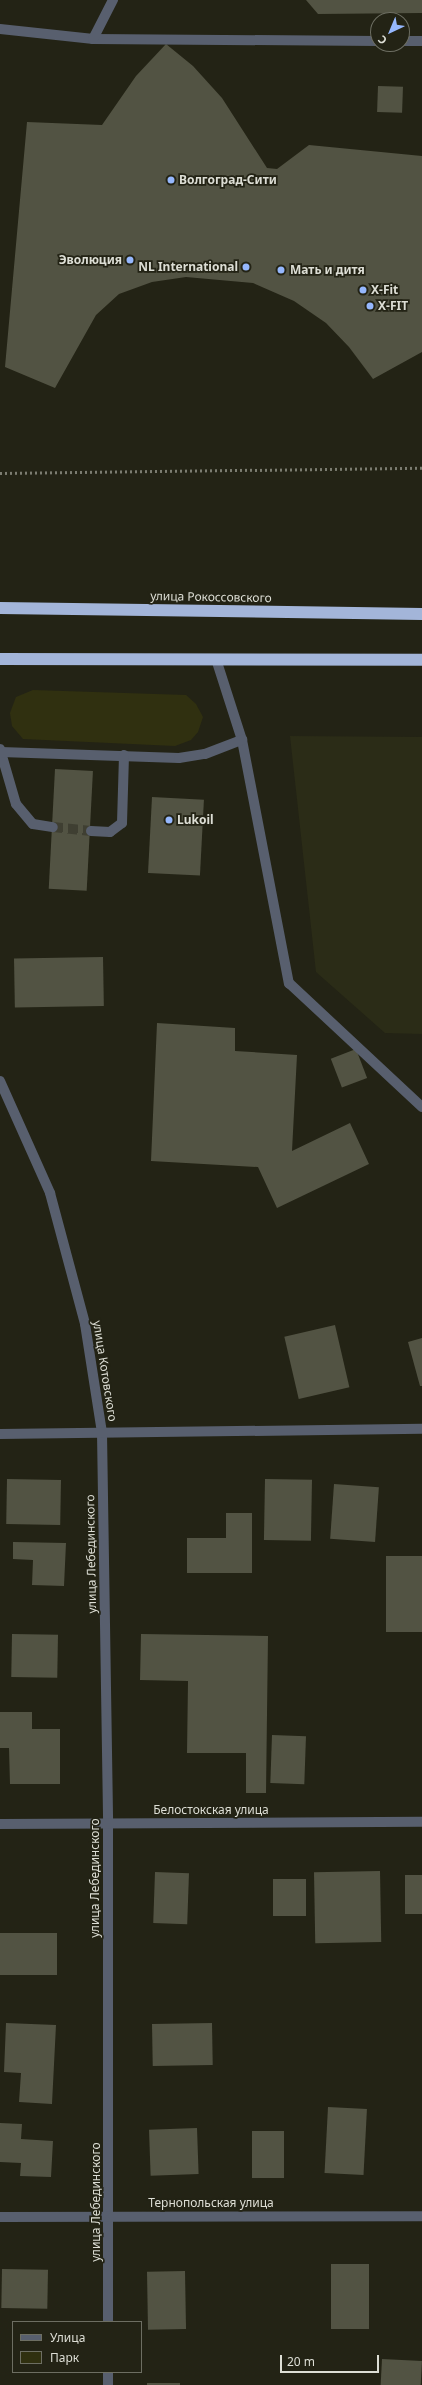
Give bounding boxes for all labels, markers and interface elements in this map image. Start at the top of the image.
north arrow [370,12,410,52]
text: С [374,32,390,48]
place label: Волгоград-Сити [179,173,277,187]
marker: Волгоград-Сити [166,175,176,185]
place label: Эволюция [59,253,122,267]
marker: Эволюция [125,255,135,265]
place label: NL International [138,260,238,274]
marker: NL International [241,262,251,272]
place label: Мать и дитя [290,263,365,277]
marker: Мать и дитя [275,264,287,276]
place label: X-Fit [371,283,398,297]
marker: X-Fit [358,285,368,295]
place label: X-FIT [378,299,408,313]
marker: X-FIT [365,301,375,311]
street label: улица Рокоссовского [150,589,272,605]
place label: Lukoil [177,813,214,827]
marker: Lukoil [164,815,174,825]
street label: улица Котовского [90,1319,120,1423]
street label: улица Лебединского [83,1494,99,1614]
street label: Белостокская улица [153,1803,269,1817]
street label: улица Лебединского [88,1818,102,1938]
street label: улица Лебединского [89,2142,103,2262]
street label: Тернопольская улица [148,2196,274,2210]
legend [12,2321,142,2373]
text: Улица [50,2329,85,2346]
scale bar [282,2347,381,2373]
text: Парк [50,2349,79,2366]
text: 20 m [287,2353,315,2370]

